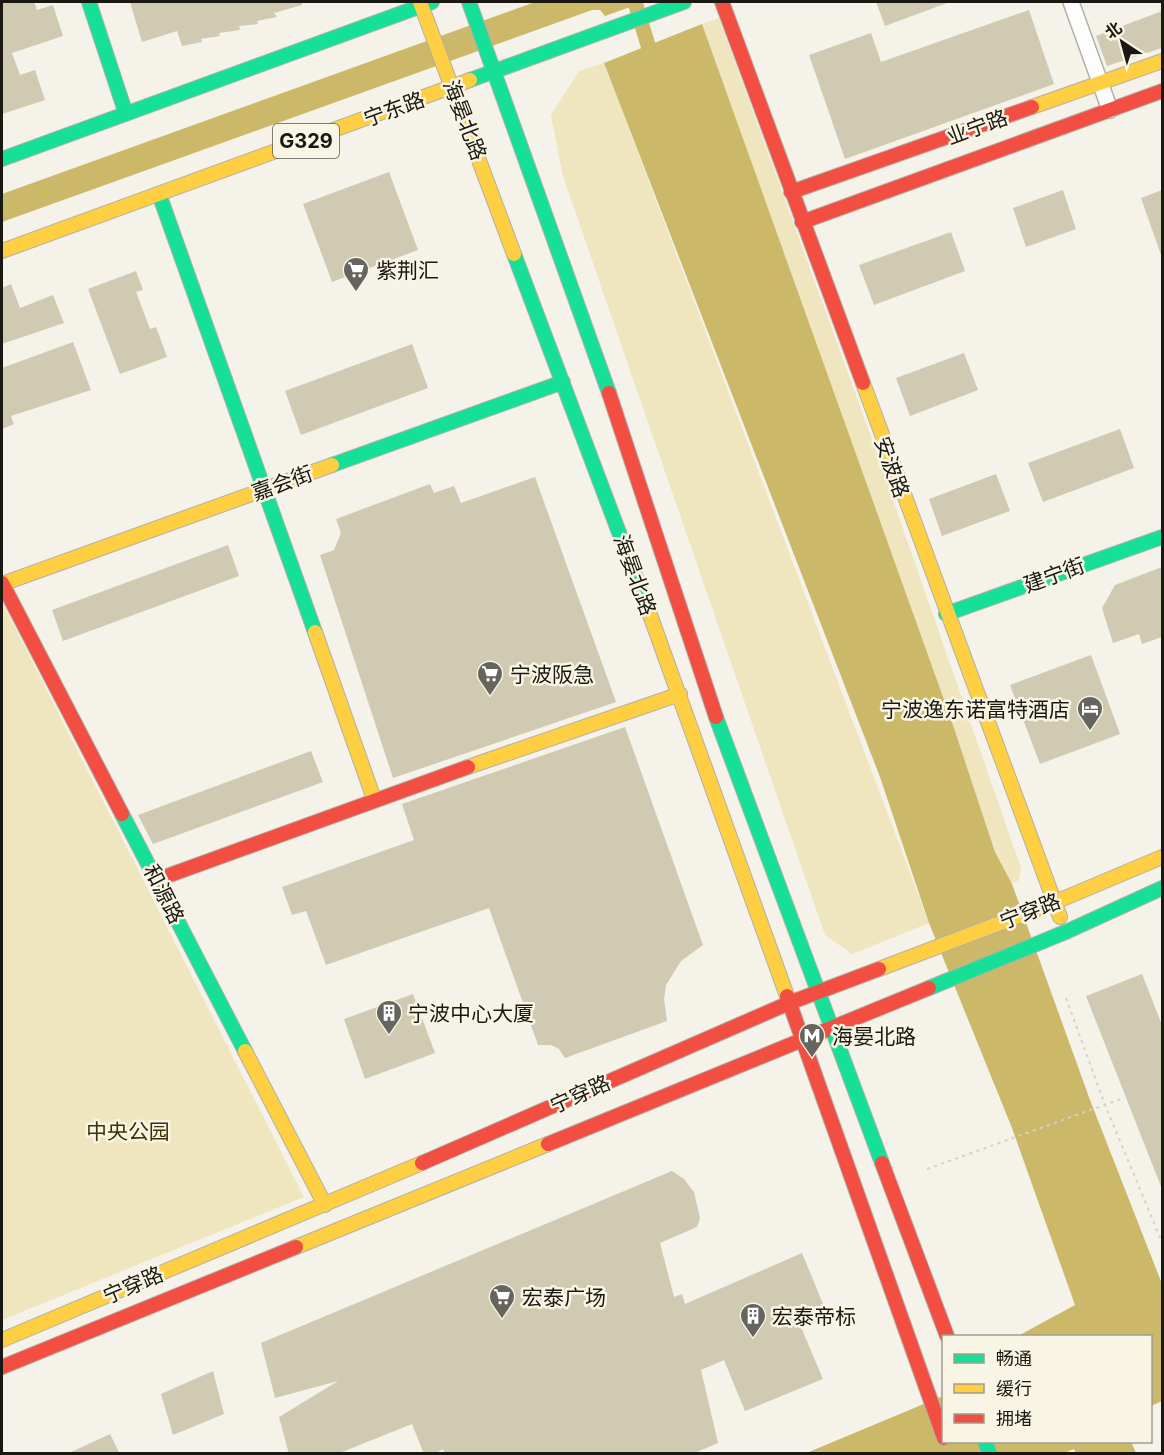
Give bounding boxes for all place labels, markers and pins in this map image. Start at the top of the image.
supermarket icon: 紫荆汇 [341,255,371,293]
place label: 紫荆汇 [376,258,439,283]
supermarket icon: 宁波阪急 [475,659,505,697]
place label: 宁波阪急 [510,662,594,687]
hotel icon: 宁波逸东诺富特酒店 [1075,694,1105,732]
place label: 宁波逸东诺富特酒店 [881,697,1070,722]
building icon: 宁波中心大厦 [374,998,404,1036]
place label: 宁波中心大厦 [408,1001,534,1026]
metro station icon: 海晏北路 [797,1021,827,1059]
place label: 海晏北路 [832,1024,916,1049]
supermarket icon: 宏泰广场 [487,1282,517,1320]
place label: 宏泰广场 [522,1285,606,1310]
building icon: 宏泰帝标 [738,1301,768,1339]
place label: 宏泰帝标 [772,1304,856,1329]

